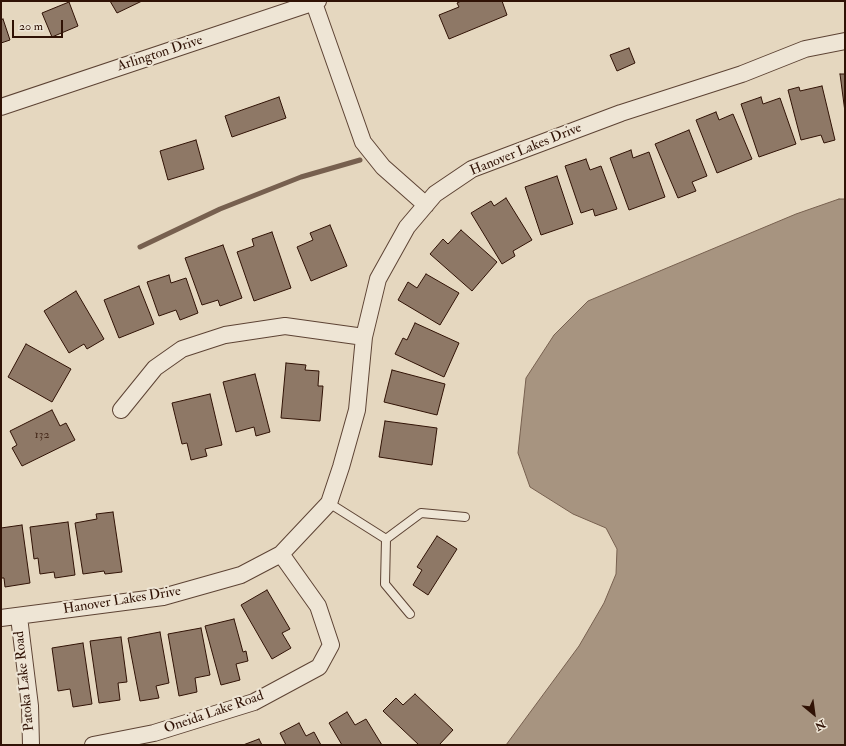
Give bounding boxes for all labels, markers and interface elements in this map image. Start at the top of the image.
scale bar [14,12,65,38]
text: 20 m [19,19,43,34]
street label: Arlington Drive [115,32,205,76]
street label: Hanover Lakes Drive [468,120,584,180]
house number: 132 [35,428,49,442]
street label: Hanover Lakes Drive [62,583,182,619]
street label: Patoka Lake Road [11,630,39,732]
street label: Oneida Lake Road [162,688,266,738]
north arrow [794,694,834,734]
text: N [813,717,828,733]

